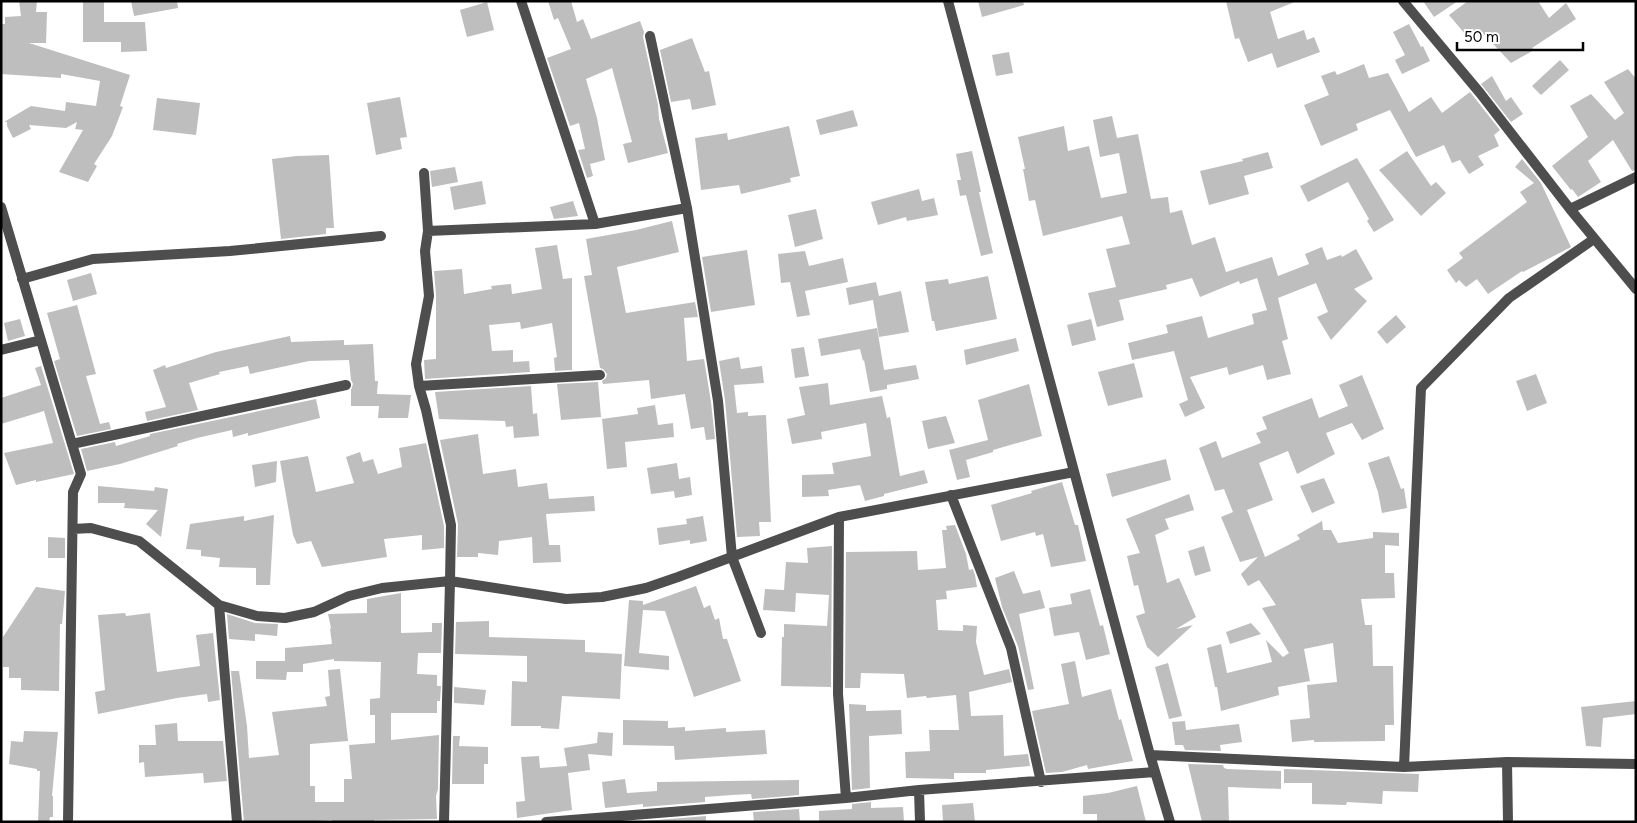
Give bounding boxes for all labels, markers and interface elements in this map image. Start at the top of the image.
scale bar [1457,20,1583,52]
text: 50 m [1464,28,1499,46]

